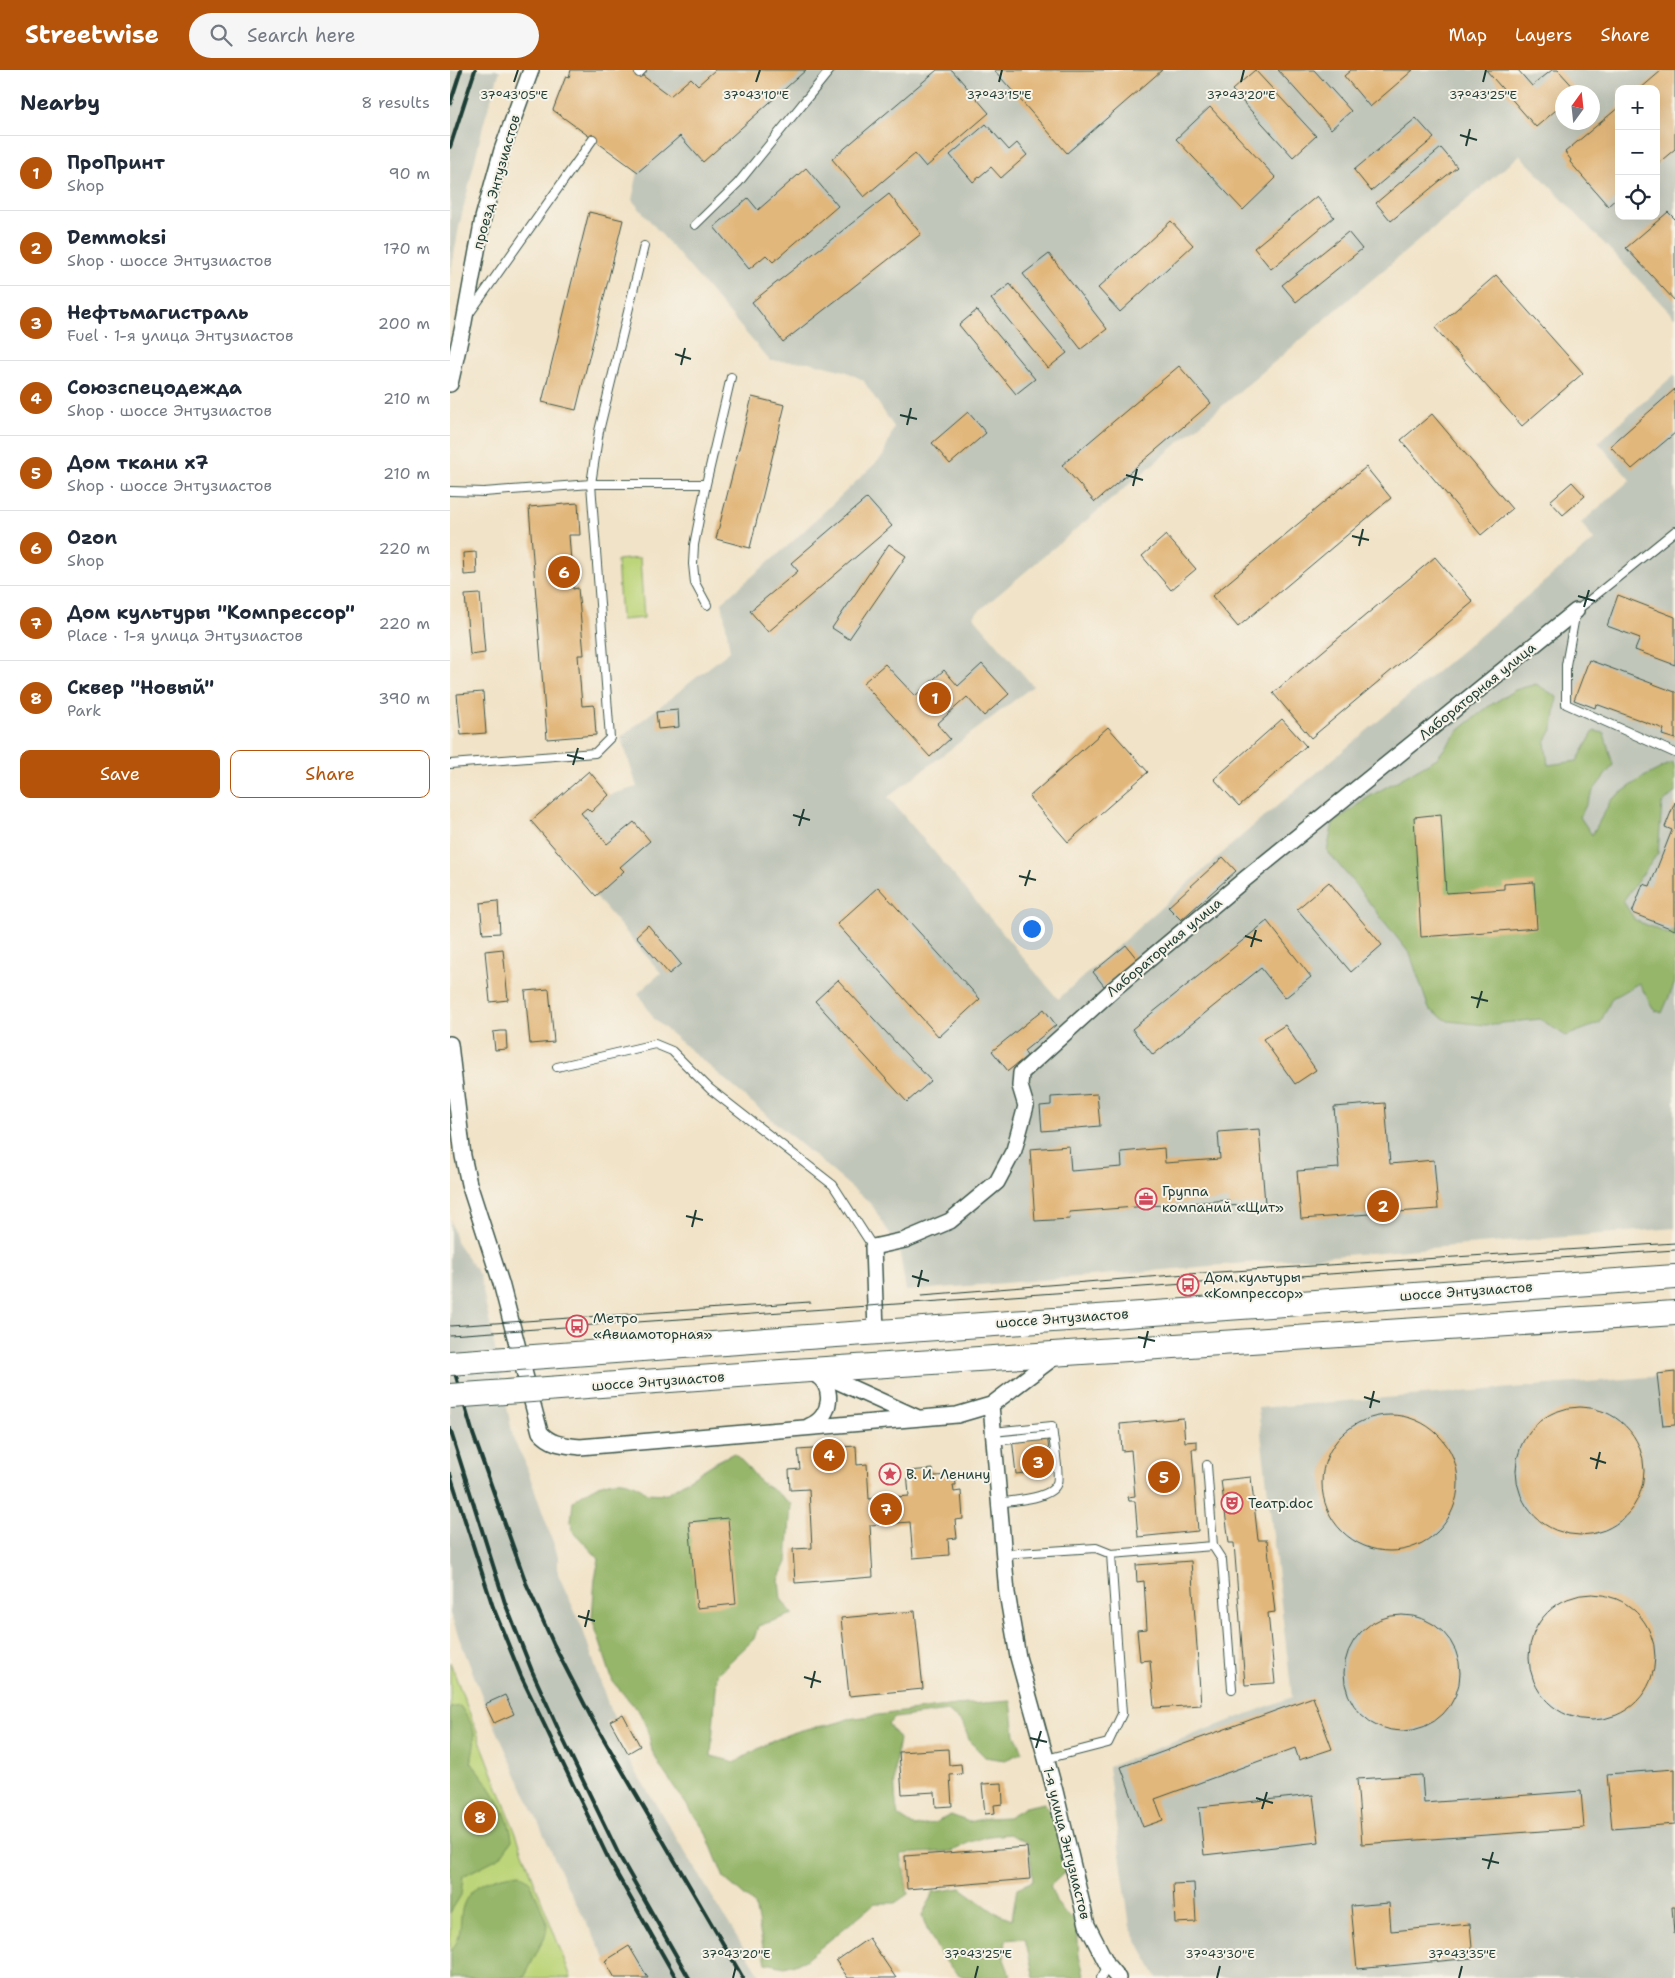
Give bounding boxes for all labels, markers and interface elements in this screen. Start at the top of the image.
search box [189,13,539,58]
text: Streetwise [25,19,159,51]
icon: search [207,21,235,49]
text: Search here [247,23,356,48]
text: Map [1449,23,1487,47]
text: Layers [1515,23,1572,47]
text: Share [1600,23,1650,47]
north arrow [1555,85,1600,130]
map controls [1615,85,1660,220]
button: + [1615,85,1660,130]
text: 37°43'05"E [480,87,548,103]
text: 37°43'10"E [723,87,789,103]
text: 37°43'15"E [966,87,1032,103]
text: 37°43'20"E [1206,87,1276,103]
text: 37°43'25"E [1449,87,1517,103]
text: Nearby [20,89,100,117]
text: 8 results [361,92,430,113]
street label: проезд Энтузиастов [468,113,524,251]
button: − [1615,130,1660,175]
text: ПроПринт [67,150,165,175]
text: 1 [32,163,40,184]
text: 90 m [389,163,430,184]
text: Shop [67,175,104,196]
button: locate [1615,175,1660,220]
text: Demmoksi [67,225,166,250]
text: 2 [30,238,42,259]
text: 170 m [383,238,430,259]
text: Shop · шоссе Энтузиастов [67,250,272,271]
text: Нефтьмагистраль [67,300,248,325]
text: 3 [30,313,42,334]
text: 200 m [378,313,430,334]
text: Fuel · 1-я улица Энтузиастов [67,325,293,346]
text: Союзспецодежда [67,375,242,400]
text: 4 [30,388,42,409]
text: 210 m [383,388,430,409]
text: Shop · шоссе Энтузиастов [67,400,272,421]
text: Дом ткани x7 [67,450,208,475]
text: 5 [31,463,41,484]
text: 210 m [383,463,430,484]
text: Shop · шоссе Энтузиастов [67,475,272,496]
text: Ozon [67,525,117,550]
text: 6 [30,538,42,559]
text: 220 m [378,538,430,559]
text: Shop [67,550,104,571]
pin: 6 [548,553,580,591]
text: Дом культуры "Компрессор" [67,600,355,625]
text: 7 [30,613,42,634]
text: 220 m [378,613,430,634]
text: Place · 1-я улица Энтузиастов [67,625,303,646]
street label: Лабораторная улица [1415,638,1539,744]
text: Сквер "Новый" [67,675,214,700]
pin: 1 [919,679,951,717]
text: 8 [30,688,42,709]
text: 390 m [378,688,430,709]
text: Park [67,700,101,721]
button: Save [20,750,220,798]
button: Share [230,750,430,798]
street label: Лабораторная улица [1103,893,1226,1001]
your location [1019,916,1045,942]
place label: Группа компаний «Щит» [1162,1182,1284,1216]
office icon: Группа компаний «Щит» [1134,1187,1158,1211]
pin: 2 [1367,1187,1399,1225]
place label: Дом культуры «Компрессор» [1204,1268,1303,1302]
bus stop icon: Дом культуры «Компрессор» [1176,1273,1200,1297]
street label: шоссе Энтузиастов [1399,1277,1533,1305]
street label: шоссе Энтузиастов [995,1304,1129,1332]
place label: Метро «Авиамоторная» [593,1309,713,1343]
bus stop icon: Метро «Авиамоторная» [565,1314,589,1338]
street label: шоссе Энтузиастов [591,1367,725,1395]
pin: 4 [813,1436,845,1474]
pin: 3 [1022,1443,1054,1481]
pin: 5 [1148,1458,1180,1496]
place icon: В. И. Ленину [878,1462,902,1486]
place label: В. И. Ленину [906,1465,991,1483]
pin: 7 [870,1490,902,1528]
theatre icon: Театр.doc [1220,1491,1244,1515]
place label: Театр.doc [1248,1494,1313,1512]
street label: 1-я улица Энтузиастов [1039,1765,1095,1921]
pin: 8 [464,1798,496,1836]
text: 37°43'20"E [701,1946,771,1962]
text: 37°43'25"E [944,1946,1012,1962]
text: 37°43'30"E [1185,1946,1255,1962]
text: 37°43'35"E [1428,1946,1496,1962]

